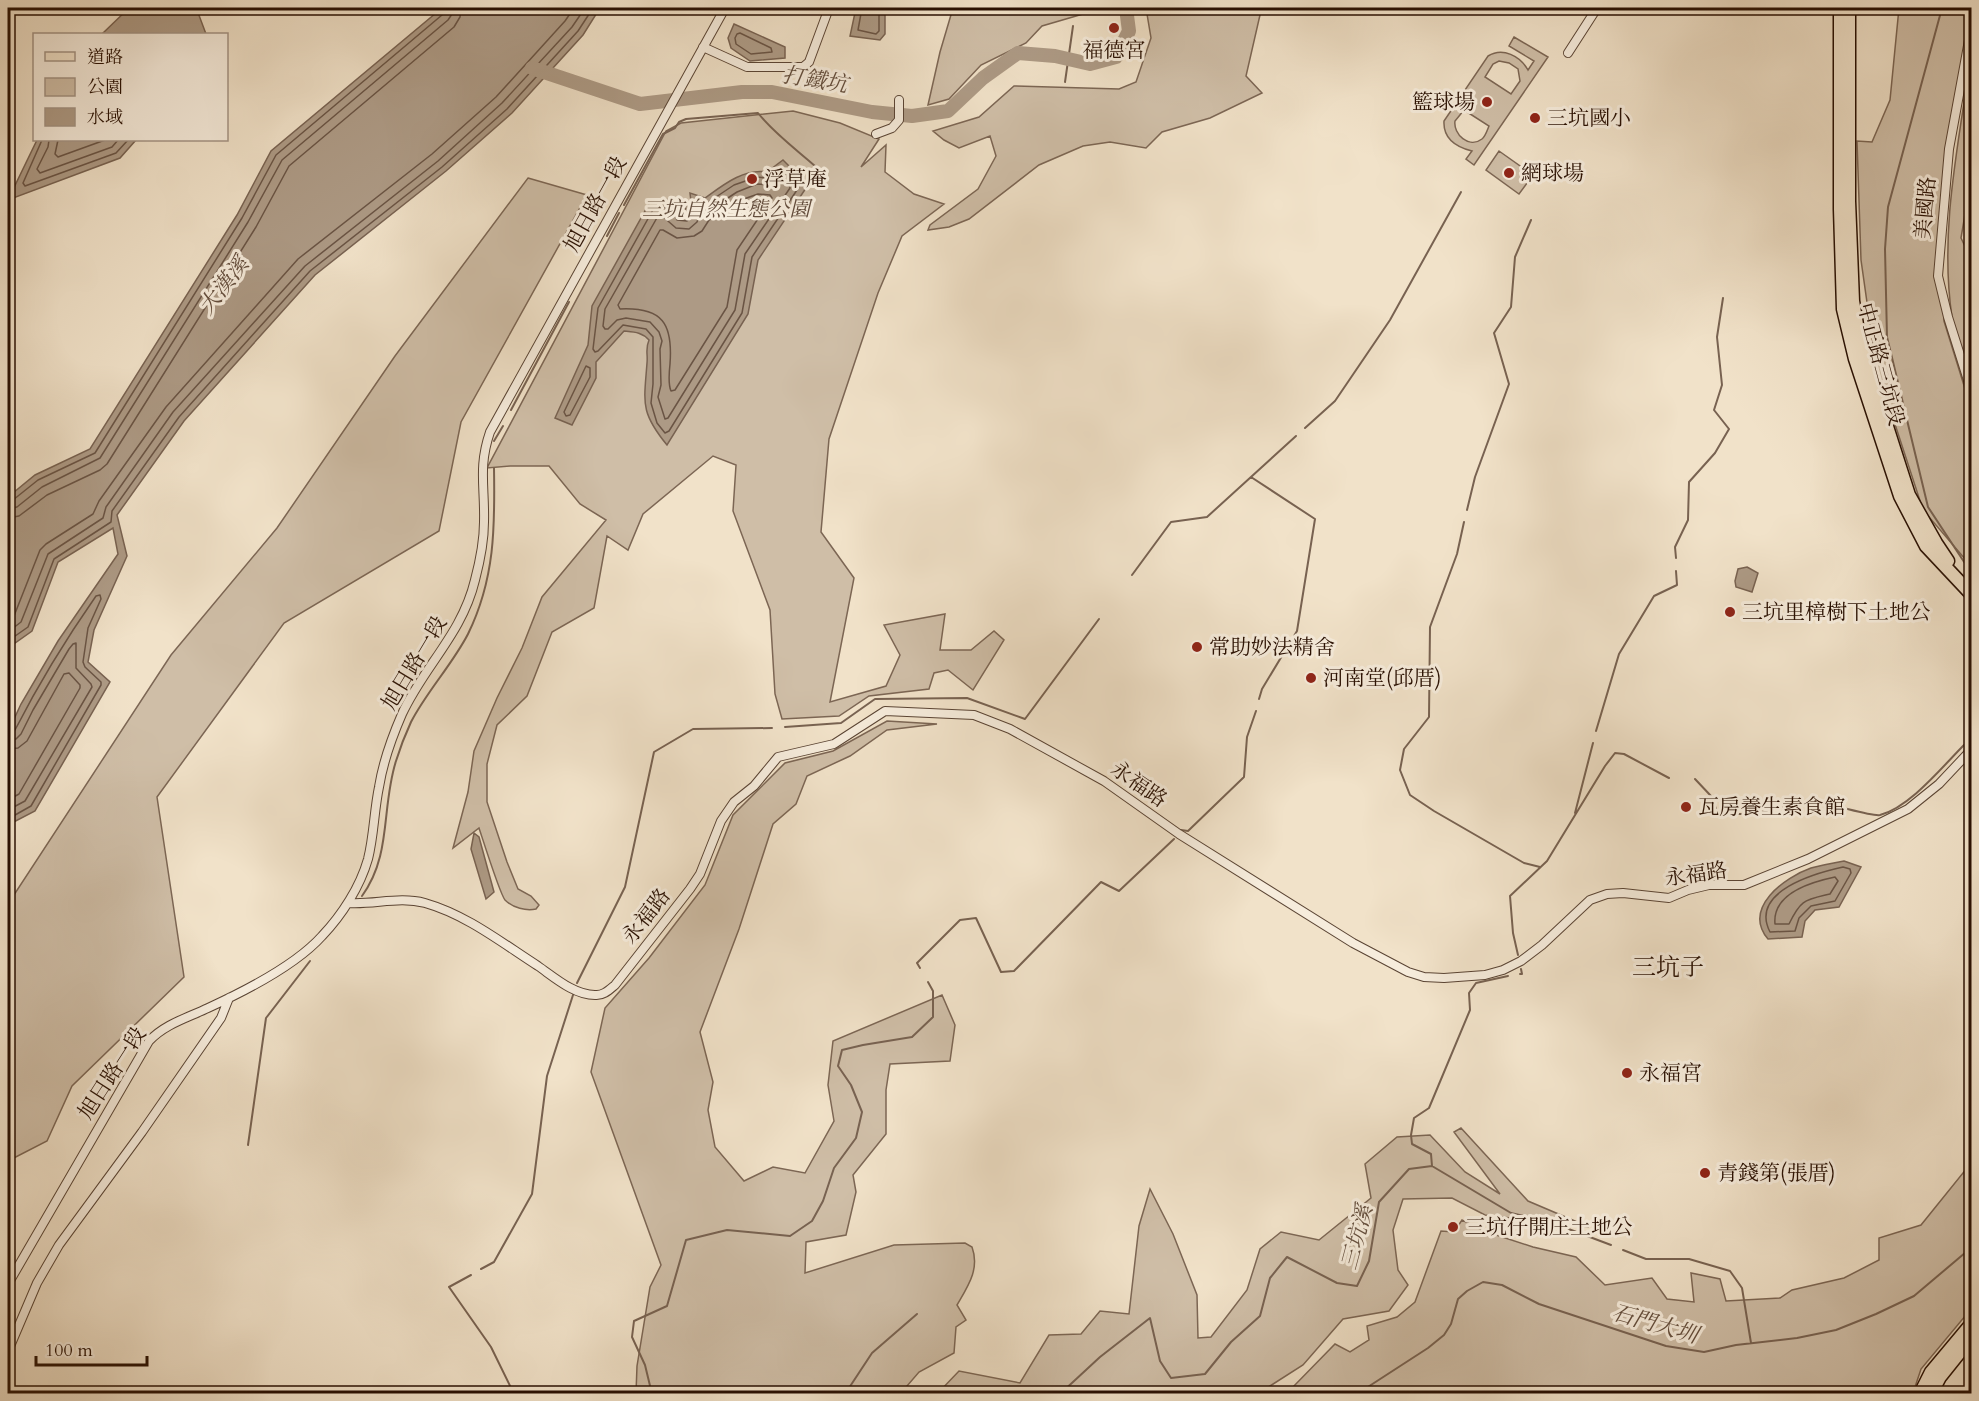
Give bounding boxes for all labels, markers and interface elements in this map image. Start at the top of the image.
marker: 福德宮 [1107,21,1121,35]
legend [33,33,228,141]
place label: 福德宮 [1083,36,1146,65]
text: 道路 [87,45,123,70]
water label: 打鐵坑 [780,60,853,100]
text: 公園 [87,75,123,100]
place label: 籃球場 [1412,88,1475,117]
marker: 籃球場 [1480,95,1494,109]
place label: 三坑國小 [1547,104,1631,133]
text: 水域 [87,105,123,130]
marker: 三坑國小 [1528,111,1542,125]
street label: 旭日路一段 [557,151,634,257]
place label: 網球場 [1521,159,1584,188]
place label: 浮草庵 [764,165,827,194]
marker: 網球場 [1502,166,1516,180]
marker: 浮草庵 [745,172,759,186]
street label: 美國路 [1908,175,1943,241]
park label: 三坑自然生態公園 [642,195,813,224]
water label: 大漢溪 [192,249,257,321]
street label: 中正路三坑段 [1850,300,1911,429]
place label: 三坑里樟樹下土地公 [1742,598,1931,627]
marker: 三坑里樟樹下土地公 [1723,605,1737,619]
street label: 旭日路一段 [375,611,454,716]
place label: 常助妙法精舍 [1209,633,1335,662]
marker: 常助妙法精舍 [1190,640,1204,654]
place label: 河南堂(邱厝) [1323,664,1441,693]
marker: 河南堂(邱厝) [1304,671,1318,685]
street label: 永福路 [1105,754,1173,814]
place label: 瓦房養生素食館 [1698,793,1845,822]
marker: 瓦房養生素食館 [1679,800,1693,814]
street label: 永福路 [1663,856,1729,893]
street label: 永福路 [616,883,677,950]
district label: 三坑子 [1632,951,1704,984]
street label: 旭日路一段 [72,1021,153,1125]
place label: 永福宮 [1639,1059,1702,1088]
marker: 永福宮 [1620,1066,1634,1080]
place label: 青錢第(張厝) [1717,1159,1835,1188]
marker: 青錢第(張厝) [1698,1166,1712,1180]
water label: 三坑溪 [1334,1200,1381,1273]
place label: 三坑仔開庄土地公 [1465,1213,1633,1242]
marker: 三坑仔開庄土地公 [1446,1220,1460,1234]
water label: 石門大圳 [1608,1297,1705,1352]
scale bar [36,1329,147,1367]
text: 100 m [45,1338,93,1363]

